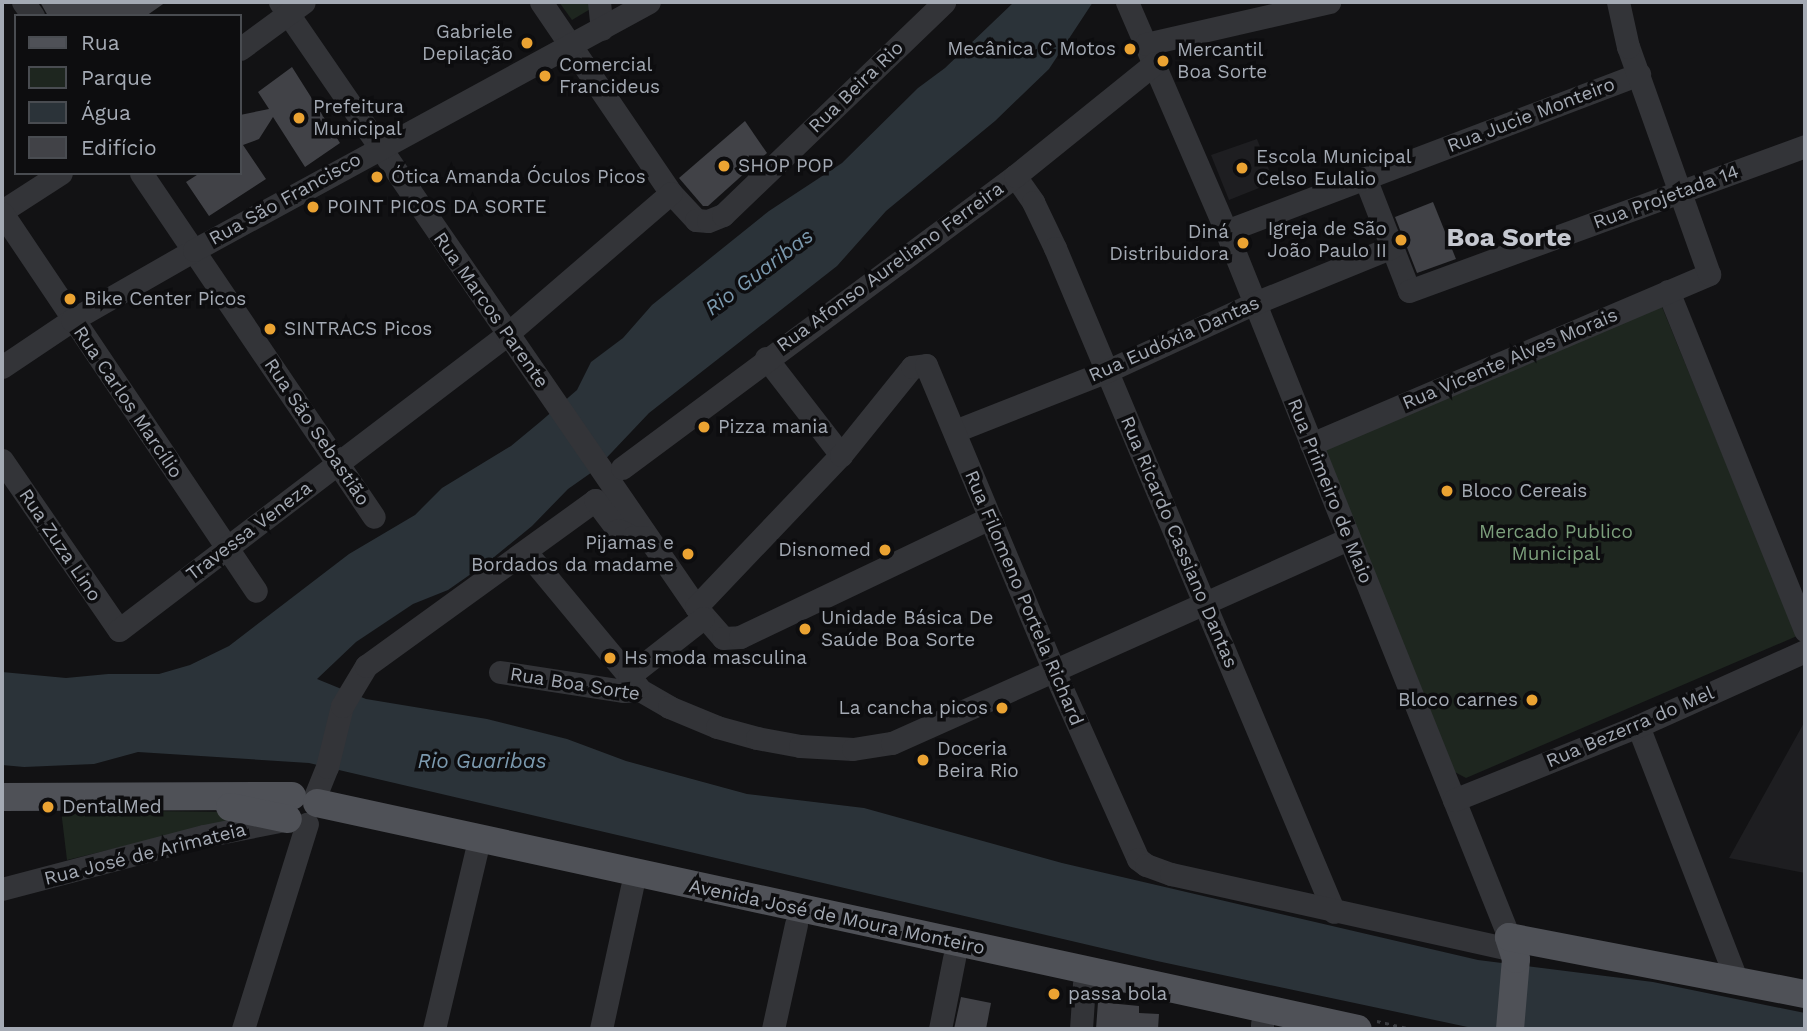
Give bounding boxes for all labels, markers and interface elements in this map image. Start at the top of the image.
legend [14,14,242,175]
place label: Gabriele Depilação [422,21,513,65]
text: Rua [81,30,120,55]
marker: Gabriele Depilação [519,35,535,51]
street label: Rua Beira Rio [804,36,908,138]
place label: Mecânica C Motos [947,38,1116,60]
place label: Mercantil Boa Sorte [1177,39,1268,83]
marker: Mecânica C Motos [1122,41,1138,57]
marker: Mercantil Boa Sorte [1155,53,1171,69]
place label: Comercial Francideus [559,54,660,98]
text: Parque [81,65,152,90]
marker: Comercial Francideus [537,68,553,84]
street label: Rua Jucie Monteiro [1443,72,1619,158]
place label: Prefeitura Municipal [313,96,404,140]
text: Água [81,100,131,125]
marker: Prefeitura Municipal [291,110,307,126]
text: Edifício [81,135,157,160]
place label: Escola Municipal Celso Eulalio [1256,146,1412,190]
street label: Rua São Francisco [205,148,365,250]
place label: SHOP POP [738,155,834,177]
marker: SHOP POP [716,158,732,174]
marker: Escola Municipal Celso Eulalio [1234,160,1250,176]
street label: Rua Projetada 14 [1590,160,1742,234]
place label: Ótica Amanda Óculos Picos [391,166,647,188]
marker: Ótica Amanda Óculos Picos [369,169,385,185]
street label: Rua Afonso Aureliano Ferreira [771,177,1009,357]
place label: POINT PICOS DA SORTE [327,196,548,218]
marker: POINT PICOS DA SORTE [305,199,321,215]
place label: Igreja de São João Paulo II [1267,218,1387,262]
place label: Diná Distribuidora [1109,221,1229,265]
district label: Boa Sorte [1446,222,1572,254]
water label: Rio Guaribas [700,223,818,321]
street label: Rua Marcos Parente [428,227,554,393]
marker: Igreja de São João Paulo II [1393,232,1409,248]
marker: Diná Distribuidora [1235,235,1251,251]
place label: Bike Center Picos [84,288,247,310]
marker: Bike Center Picos [62,291,78,307]
street label: Rua Eudóxia Dantas [1085,291,1263,387]
street label: Rua Vicente Alves Morais [1398,303,1622,415]
place label: SINTRACS Picos [284,318,432,340]
street label: Rua Carlos Marcílio [69,321,187,483]
marker: SINTRACS Picos [262,321,278,337]
street label: Rua São Sebastião [259,354,375,510]
street label: Rua Primeiro de Maio [1282,395,1378,587]
street label: Rua Ricardo Cassiano Dantas [1115,413,1243,671]
place label: Pizza mania [718,416,829,438]
marker: Pizza mania [696,419,712,435]
street label: Rua Filomeno Portela Richard [960,467,1088,729]
street label: Travessa Veneza [181,476,317,586]
place label: Bloco Cereais [1461,480,1587,502]
marker: Bloco Cereais [1439,483,1455,499]
street label: Rua Zuza Lino [14,484,106,606]
park label: Mercado Publico Municipal [1479,521,1633,565]
place label: Pijamas e Bordados da madame [471,532,674,576]
place label: Disnomed [778,539,871,561]
marker: Disnomed [877,542,893,558]
marker: Pijamas e Bordados da madame [680,546,696,562]
place label: Unidade Básica De Saúde Boa Sorte [821,607,994,651]
marker: Unidade Básica De Saúde Boa Sorte [795,619,815,639]
place label: Hs moda masculina [624,647,808,669]
marker: Hs moda masculina [602,650,618,666]
street label: Rua Boa Sorte [508,662,642,706]
street label: Rua Bezerra do Mel [1542,681,1718,773]
place label: Bloco carnes [1398,689,1518,711]
marker: Bloco carnes [1524,692,1540,708]
place label: La cancha picos [838,697,988,719]
marker: La cancha picos [994,700,1010,716]
place label: Doceria Beira Rio [937,738,1019,782]
water label: Rio Guaribas [418,748,546,774]
marker: Doceria Beira Rio [915,752,931,768]
place label: DentalMed [62,796,162,818]
marker: DentalMed [40,799,56,815]
street label: Rua José de Arimateia [41,818,249,890]
street label: Avenida José de Moura Monteiro [686,874,988,960]
place label: passa bola [1068,983,1168,1005]
marker: passa bola [1046,986,1062,1002]

